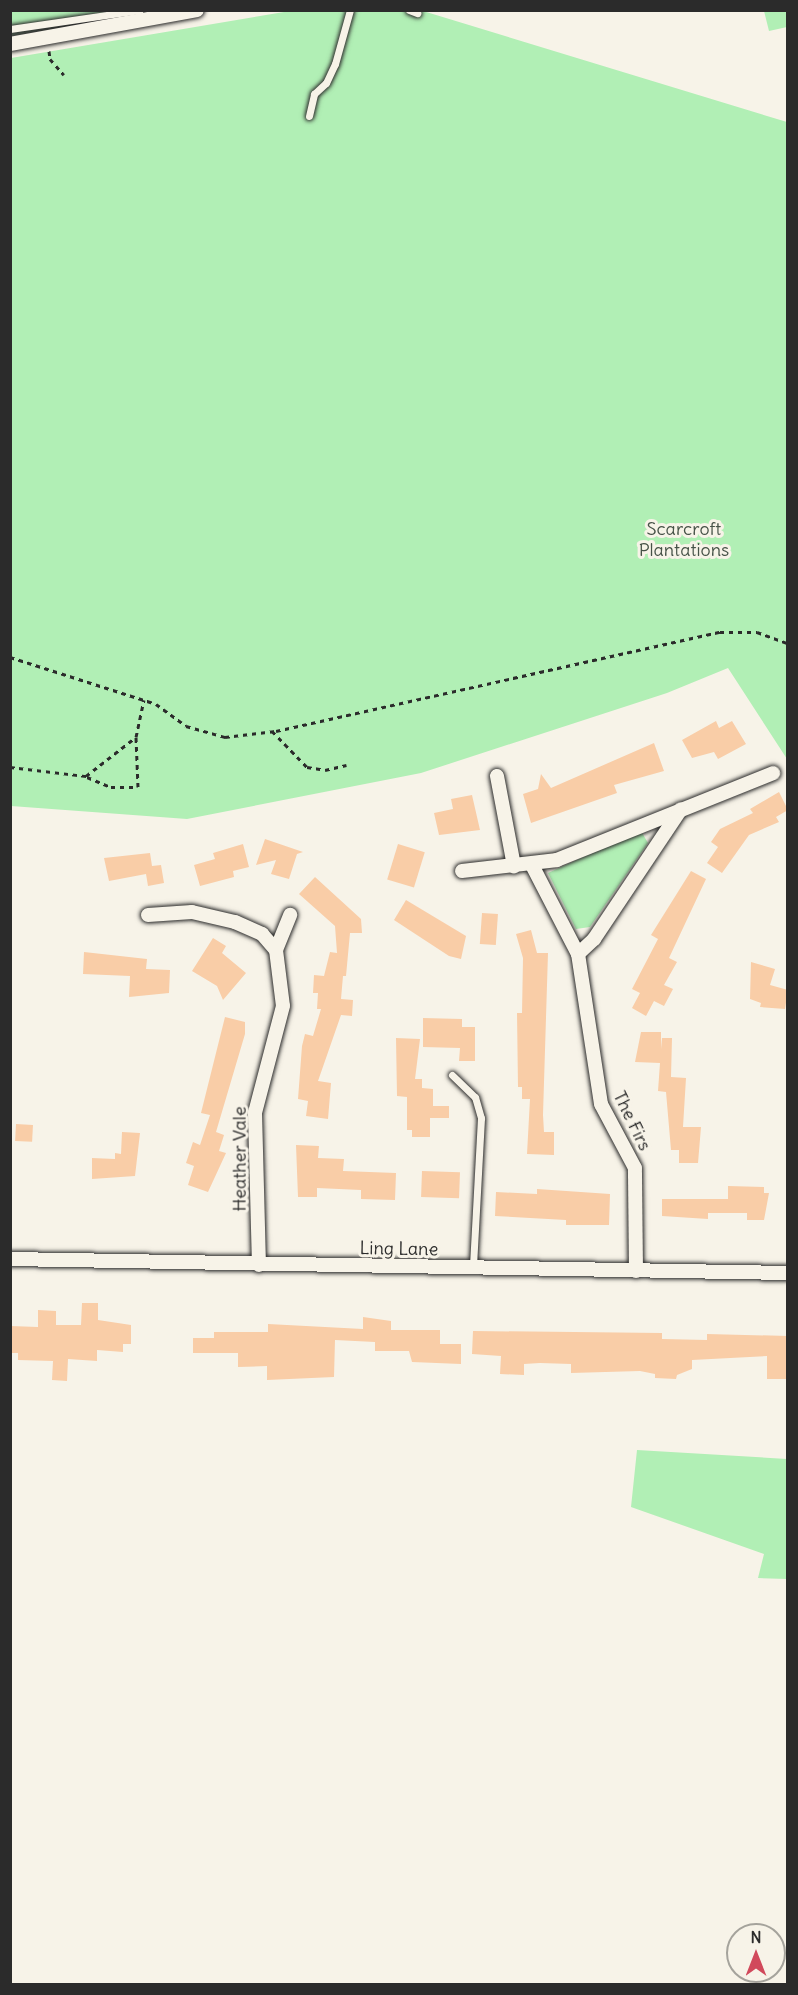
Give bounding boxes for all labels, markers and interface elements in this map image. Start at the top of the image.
park label: Scarcroft Plantations [639,519,729,562]
street label: The Firs [608,1088,656,1154]
street label: Heather Vale [229,1106,251,1212]
street label: Ling Lane [359,1238,439,1260]
north arrow [726,1923,786,1983]
text: N [750,1927,762,1947]

